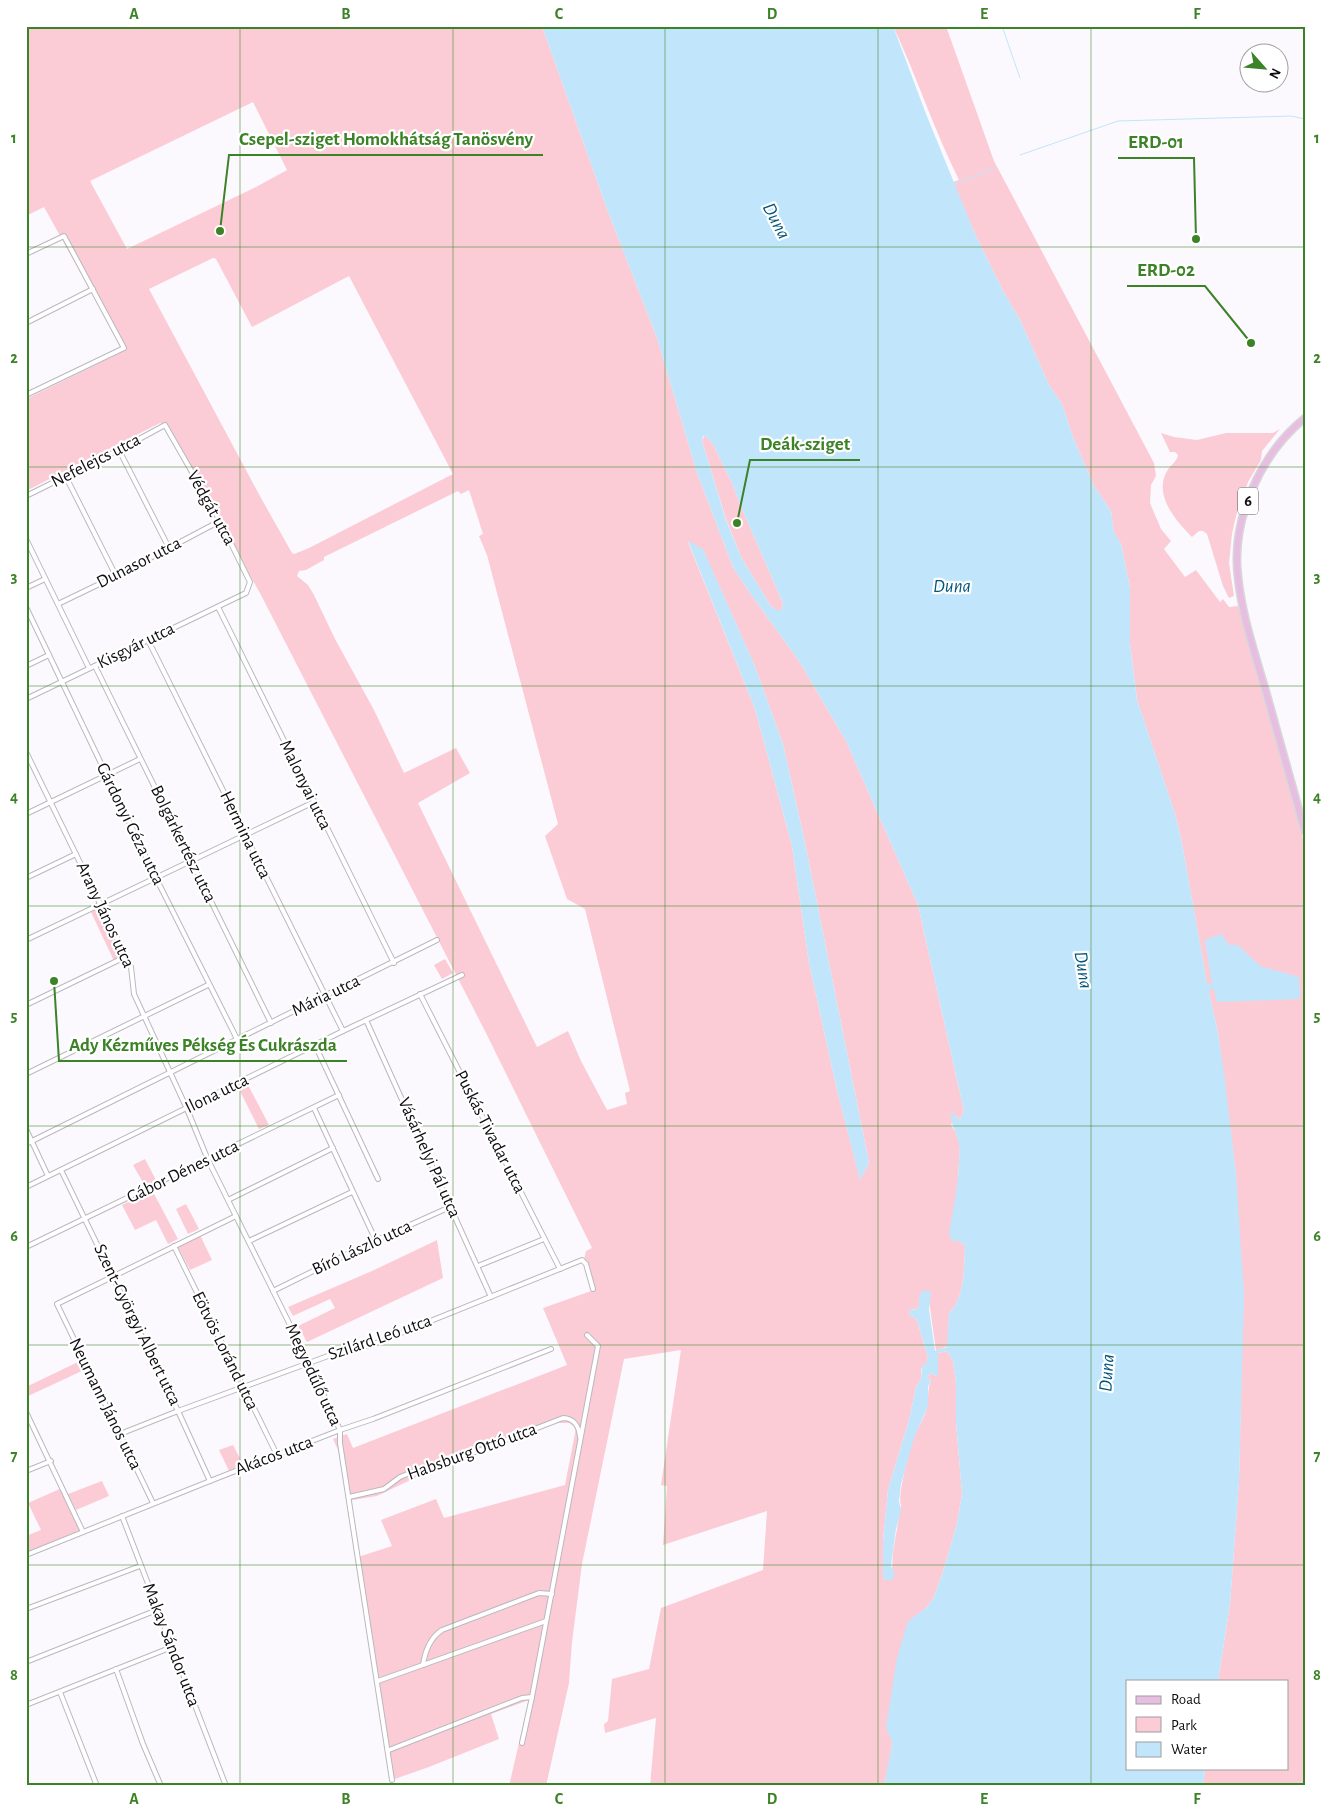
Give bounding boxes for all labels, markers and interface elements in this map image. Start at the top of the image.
text: A [129,6,139,22]
text: B [341,6,351,22]
text: C [555,6,564,22]
text: D [767,6,778,22]
text: E [980,6,988,22]
text: F [1193,6,1201,22]
north arrow [1238,42,1288,92]
text: N [1266,66,1283,81]
callout: Csepel-sziget Homokhátság Tanösvény [229,121,543,155]
callout: ERD-01 [1118,124,1194,158]
text: 1 [11,130,17,146]
text: Csepel-sziget Homokhátság Tanösvény [239,130,533,149]
text: 1 [1314,130,1320,146]
text: ERD-01 [1128,133,1184,152]
water label: Duna [759,200,793,242]
callout: ERD-02 [1127,252,1205,286]
text: ERD-02 [1137,261,1195,280]
text: 2 [10,350,18,366]
text: 2 [1313,350,1321,366]
callout: Deák-sziget [750,426,860,460]
street label: Nefelejcs utca [48,431,144,491]
text: Deák-sziget [760,435,851,454]
street label: Védgát utca [183,468,239,548]
road number: 6 [1238,488,1258,514]
street label: Dunasor utca [94,534,184,592]
text: 3 [11,569,18,585]
text: 3 [1314,569,1321,585]
water label: Duna [933,577,971,596]
street label: Kisgyár utca [94,620,178,672]
street label: Malonyai utca [276,737,334,833]
street label: Gárdonyi Géza utca [93,760,167,888]
street label: Bolgárkertész utca [147,783,219,905]
street label: Hermina utca [216,788,274,882]
text: 4 [10,789,18,805]
text: 4 [1313,789,1321,805]
street label: Arany János utca [73,859,137,971]
water label: Duna [1071,950,1095,990]
street label: Mária utca [289,972,363,1020]
text: 5 [11,1008,18,1024]
text: 5 [1314,1008,1321,1024]
callout: Ady Kézműves Pékség És Cukrászda [59,1027,347,1061]
text: Ady Kézműves Pékség És Cukrászda [69,1034,337,1055]
street label: Puskás Tivadar utca [451,1068,529,1196]
street label: Ilona utca [182,1071,252,1117]
street label: Vásárhelyi Pál utca [394,1095,464,1221]
street label: Gábor Dénes utca [124,1137,242,1207]
street label: Bíró László utca [309,1217,415,1279]
text: 6 [10,1228,18,1244]
text: 6 [1313,1228,1321,1244]
street label: Szent-Györgyi Albert utca [90,1241,184,1409]
street label: Eötvös Loránd utca [189,1289,261,1413]
street label: Szilárd Leó utca [326,1312,434,1364]
street label: Megyedűlő utca [281,1321,345,1429]
street label: Neumann János utca [65,1335,145,1473]
water label: Duna [1096,1353,1118,1393]
street label: Habsburg Ottó utca [405,1420,539,1484]
street label: Akácos utca [233,1433,315,1479]
text: 7 [11,1448,18,1464]
text: 7 [1314,1448,1321,1464]
street label: Makay Sándor utca [139,1581,203,1709]
text: 8 [10,1667,18,1683]
text: 8 [1313,1667,1321,1683]
legend [1126,1680,1288,1770]
text: Road [1171,1692,1201,1707]
text: Park [1171,1718,1197,1733]
text: Water [1171,1742,1207,1757]
text: A [129,1791,139,1807]
text: B [341,1791,351,1807]
text: C [555,1791,564,1807]
text: D [767,1791,778,1807]
text: E [980,1791,988,1807]
text: F [1193,1791,1201,1807]

